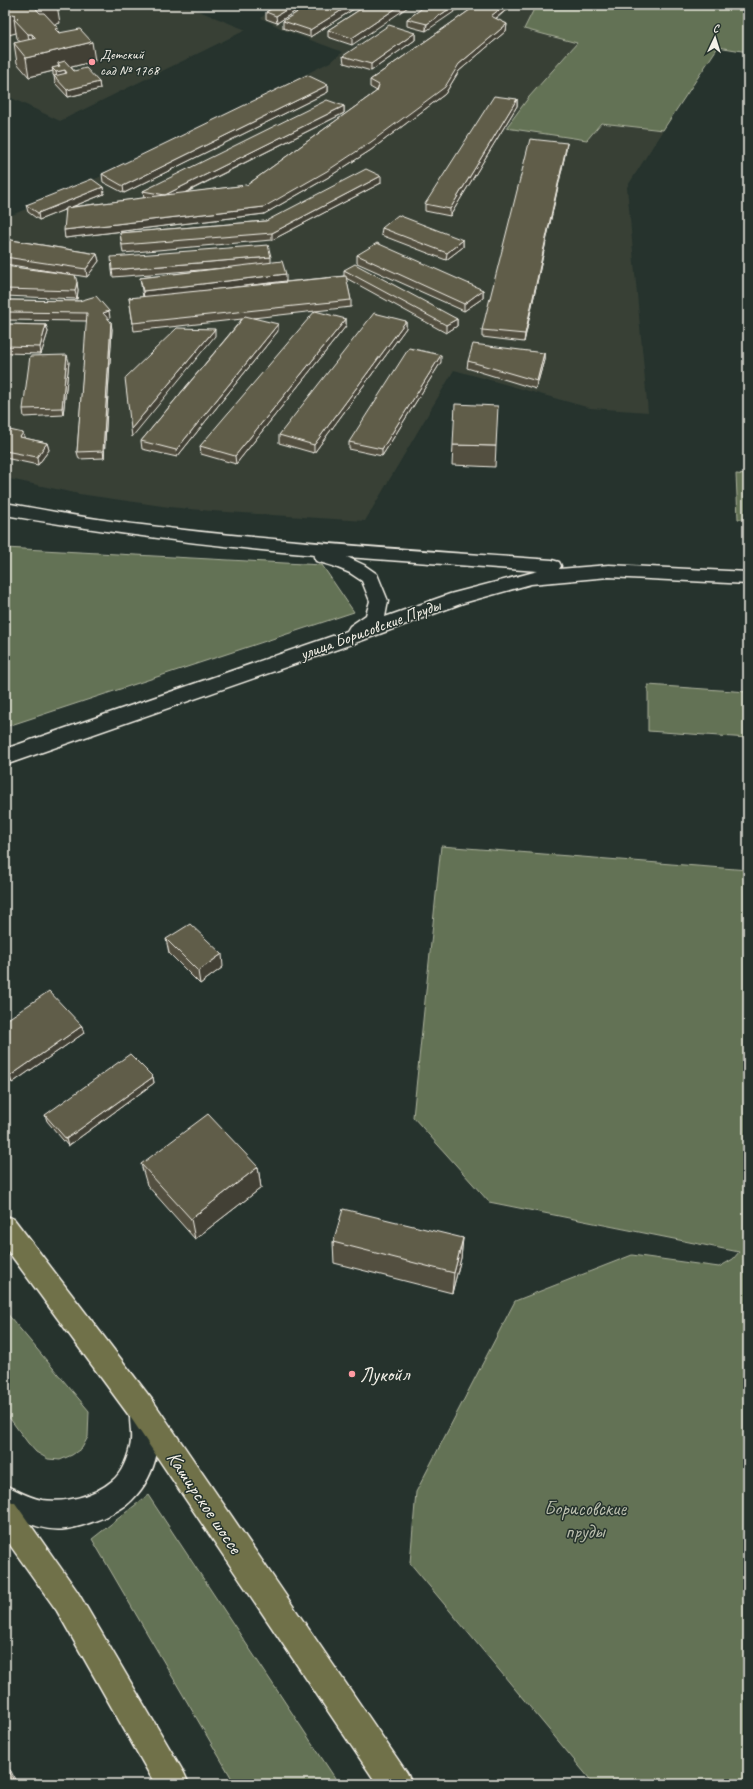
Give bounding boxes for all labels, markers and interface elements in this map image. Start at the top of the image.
north arrow [695,18,735,58]
text: С [713,21,720,35]
place label: Детский сад № 1768 [100,46,161,79]
marker: Детский сад № 1768 [87,57,97,67]
street label: улица Борисовские Пруды [296,594,445,665]
place label: Лукойл [360,1362,411,1387]
marker: Лукойл [347,1369,357,1379]
street label: Каширское шоссе [161,1446,249,1560]
park label: Борисовские пруды [544,1496,627,1544]

